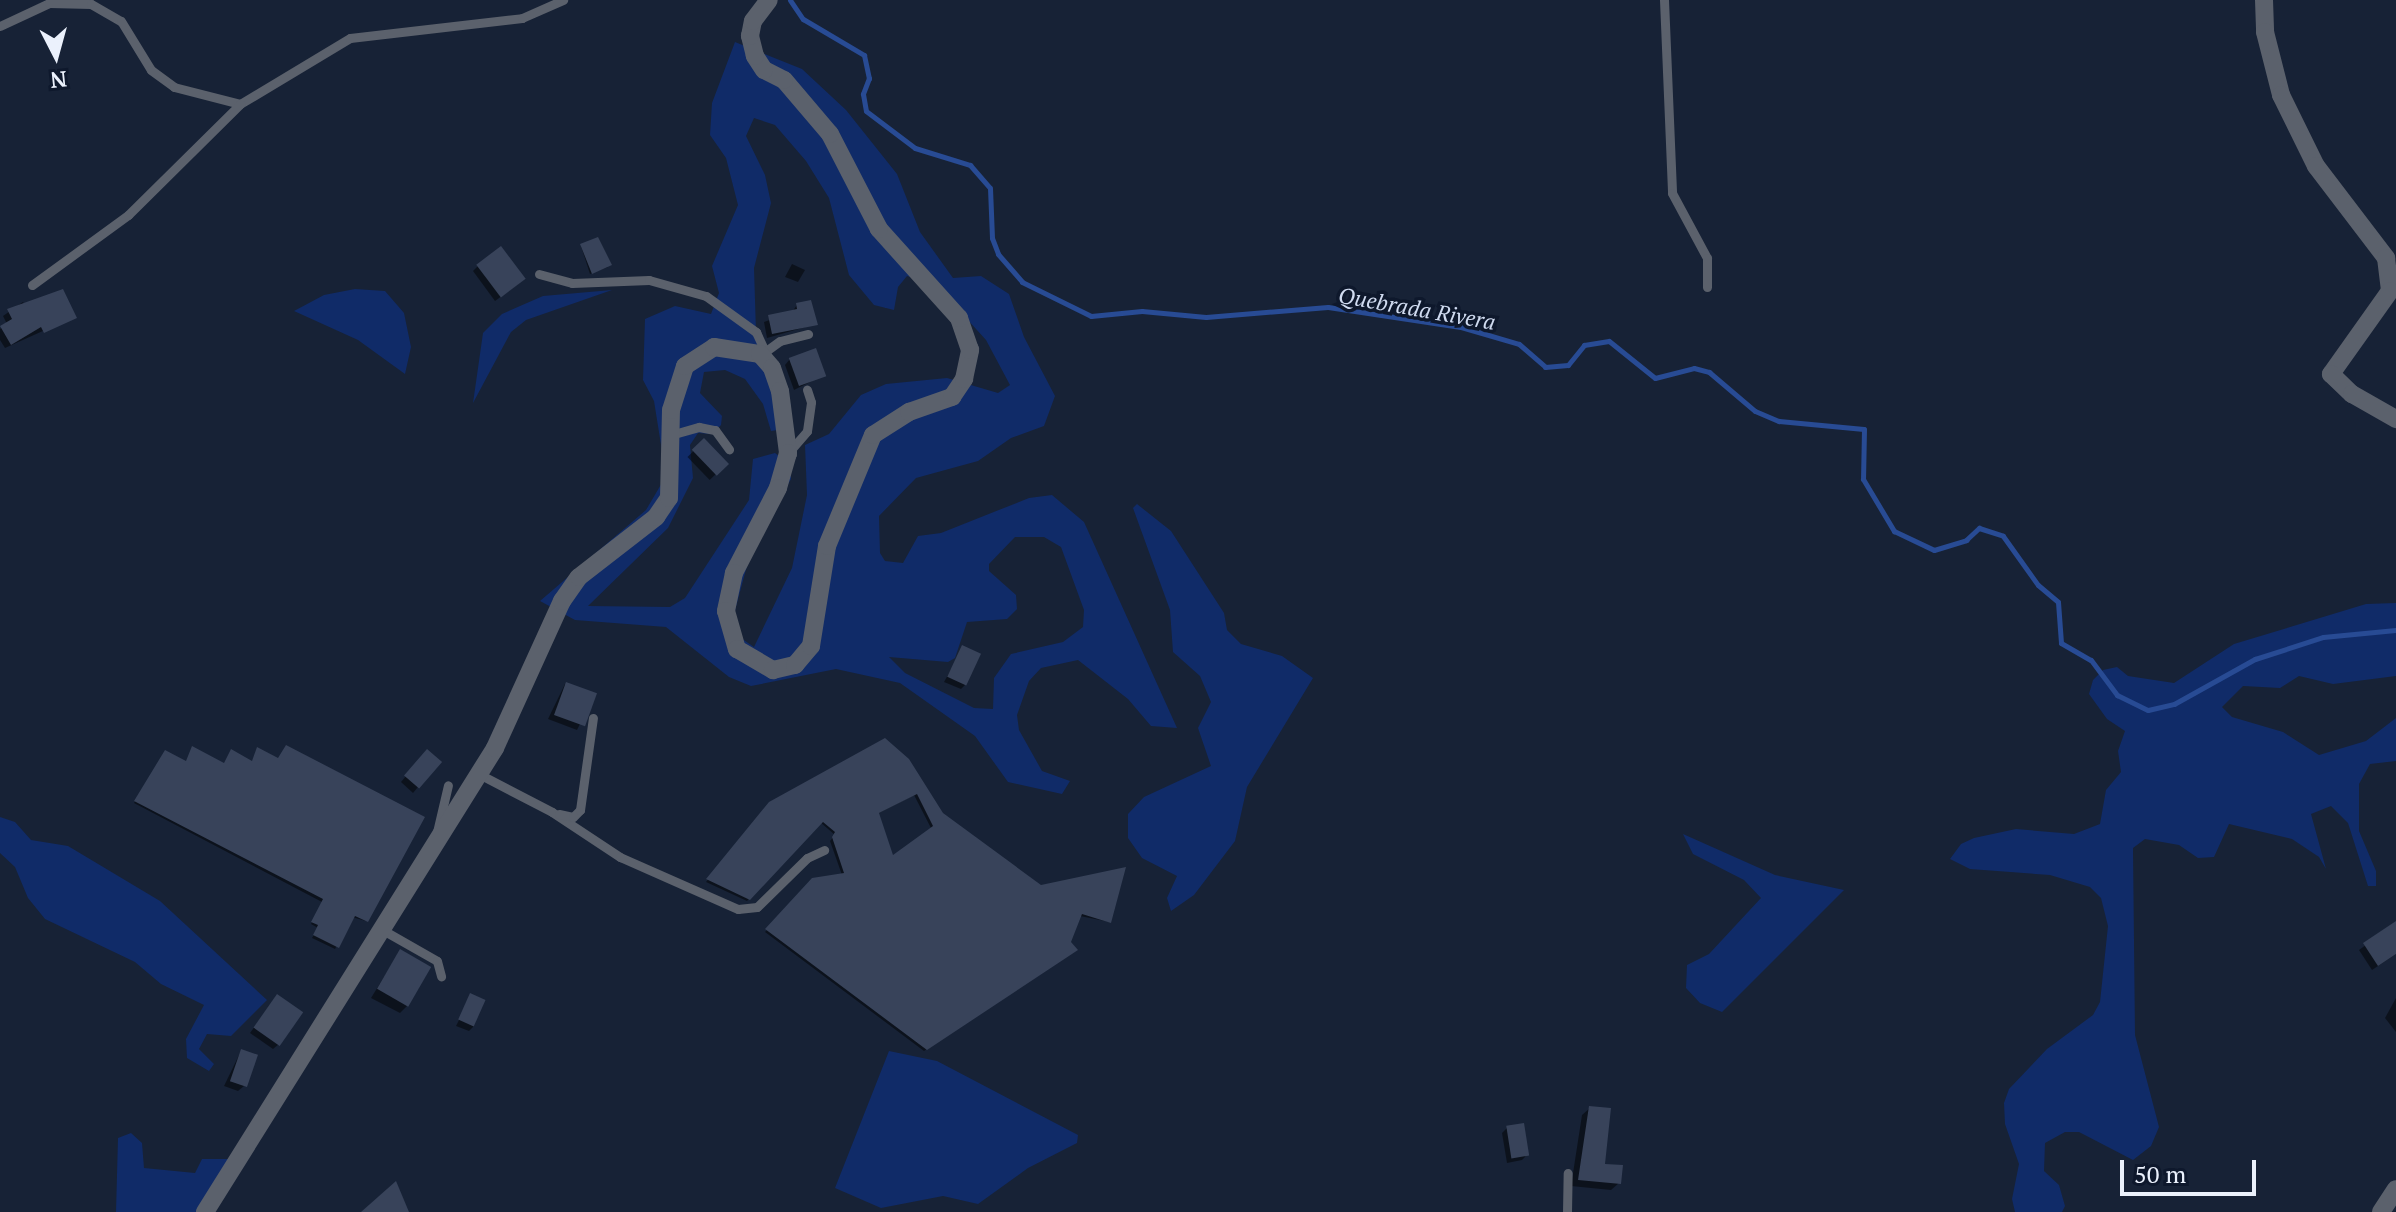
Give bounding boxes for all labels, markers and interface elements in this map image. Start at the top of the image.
north arrow [16,16,96,96]
text: N [49,65,68,96]
water label: Quebrada Rivera [1336,281,1498,335]
scale bar [2124,1144,2260,1194]
text: 50 m [2134,1158,2186,1190]

